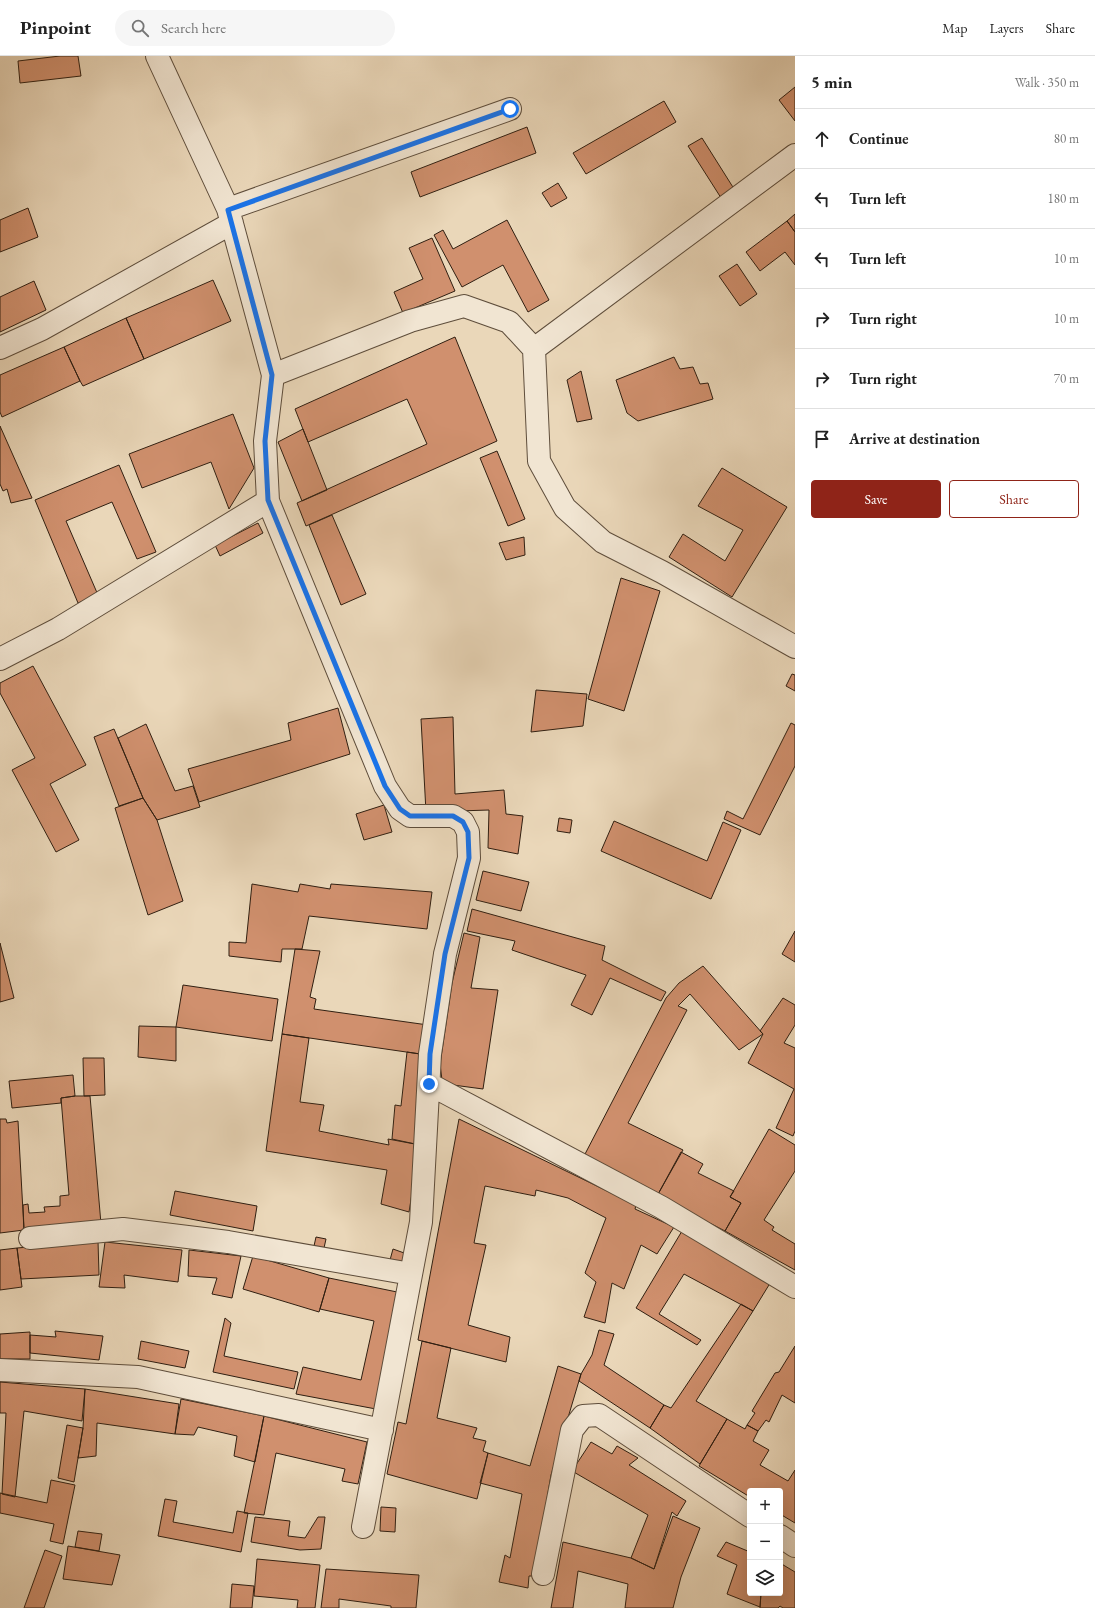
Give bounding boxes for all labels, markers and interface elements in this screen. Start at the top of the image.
search box [115,10,395,46]
text: Pinpoint [20,15,91,40]
icon: search [129,17,151,39]
text: Search here [161,18,226,37]
text: Map [942,19,967,37]
text: Layers [989,19,1024,37]
text: Share [1046,19,1075,37]
text: 5 min [811,71,852,93]
text: Walk · 350 m [1015,74,1079,91]
route start [501,100,519,118]
icon: ahead [811,128,833,150]
text: Continue [849,129,909,148]
text: 80 m [1054,130,1079,147]
icon: left [811,188,833,210]
text: Turn left [849,189,906,208]
text: 180 m [1048,190,1079,207]
icon: left [811,248,833,270]
text: Turn left [849,249,906,268]
text: 10 m [1054,250,1079,267]
icon: right [811,308,833,330]
text: Turn right [849,309,917,328]
text: 10 m [1054,310,1079,327]
icon: right [811,368,833,390]
text: Turn right [849,369,917,388]
text: 70 m [1054,370,1079,387]
icon: arrive [811,428,833,450]
text: Arrive at destination [849,429,980,448]
button: Save [811,480,941,518]
button: Share [949,480,1079,518]
route end [420,1075,438,1093]
map controls [747,1488,783,1596]
button: + [747,1488,783,1524]
button: − [747,1524,783,1560]
button: layers [747,1560,783,1596]

